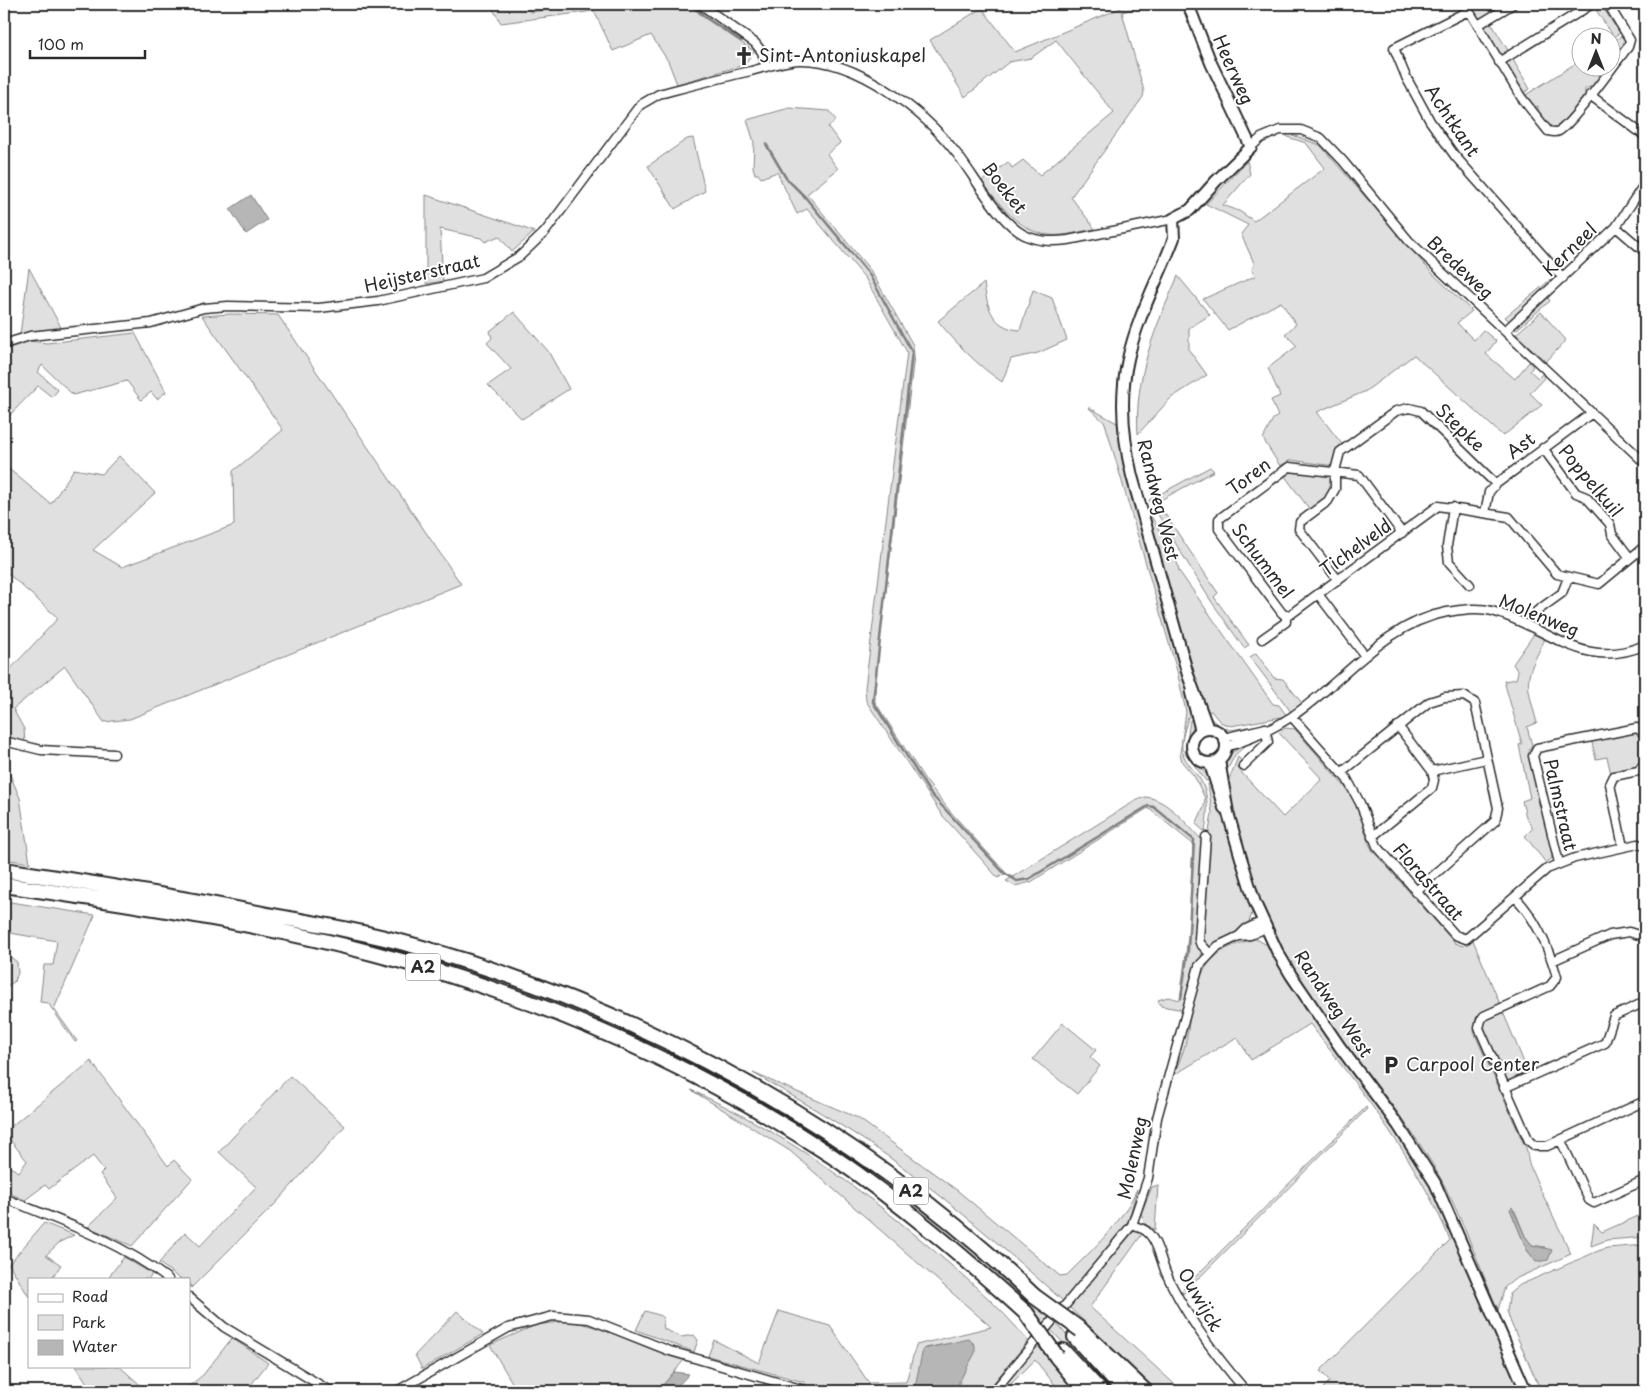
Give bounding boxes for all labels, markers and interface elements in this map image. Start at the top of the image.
scale bar [30,28,145,60]
north arrow [1572,28,1622,78]
text: N [1590,28,1602,49]
street label: Heerweg [1207,30,1262,109]
text: 100 m [38,32,84,55]
place label: Sint-Antoniuskapel [759,41,926,68]
church icon: Sint-Antoniuskapel [733,45,755,67]
street label: Achtkant [1419,79,1487,162]
street label: Boeket [976,155,1034,219]
street label: Kerneel [1536,216,1602,282]
street label: Bredeweg [1422,229,1500,305]
street label: Heijsterstraat [361,246,482,299]
street label: Stepke [1430,397,1492,457]
street label: Ast [1500,425,1540,465]
street label: Randweg West [1131,436,1188,563]
street label: Poppelkuil [1553,438,1630,522]
street label: Toren [1221,450,1276,501]
street label: Tichelveld [1314,512,1397,582]
street label: Schummel [1226,516,1301,604]
street label: Molenweg [1495,586,1584,643]
street label: Palmstraat [1538,756,1585,853]
street label: Florastraat [1387,836,1471,926]
street label: Randweg West [1288,944,1380,1062]
road number: A2 [406,954,440,980]
place label: Carpool Center [1406,1050,1540,1077]
parking icon: Carpool Center [1380,1054,1402,1076]
street label: Molenweg [1110,1114,1154,1202]
road number: A2 [894,1178,928,1204]
street label: Ouwijck [1172,1262,1231,1336]
legend [28,1278,190,1368]
text: Road [72,1284,108,1307]
text: Park [72,1310,106,1333]
text: Water [72,1334,117,1357]

